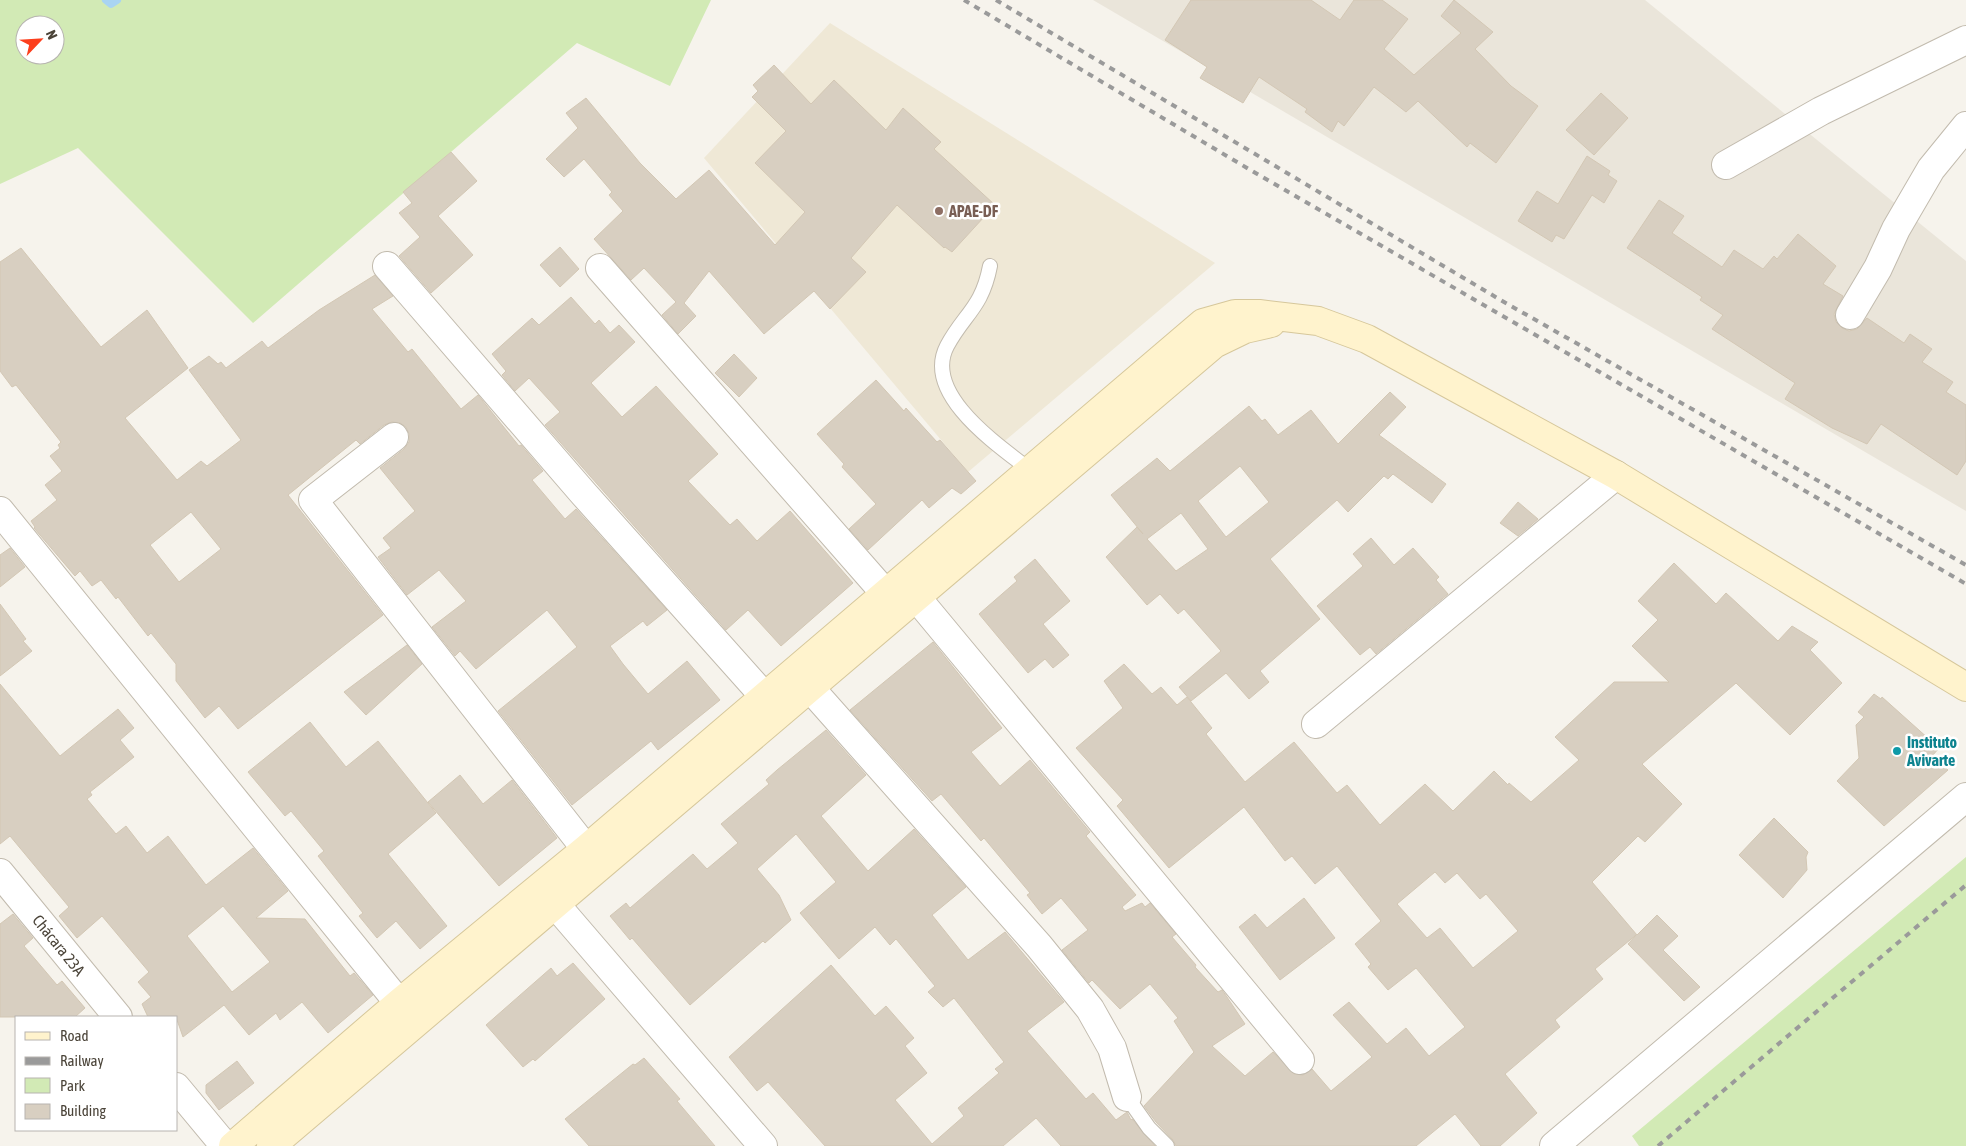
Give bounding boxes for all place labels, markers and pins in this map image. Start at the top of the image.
place label: APAE-DF [948,202,999,220]
marker: APAE-DF [933,205,945,217]
place label: Instituto Avivarte [1906,733,1958,769]
marker: Instituto Avivarte [1891,745,1903,757]

